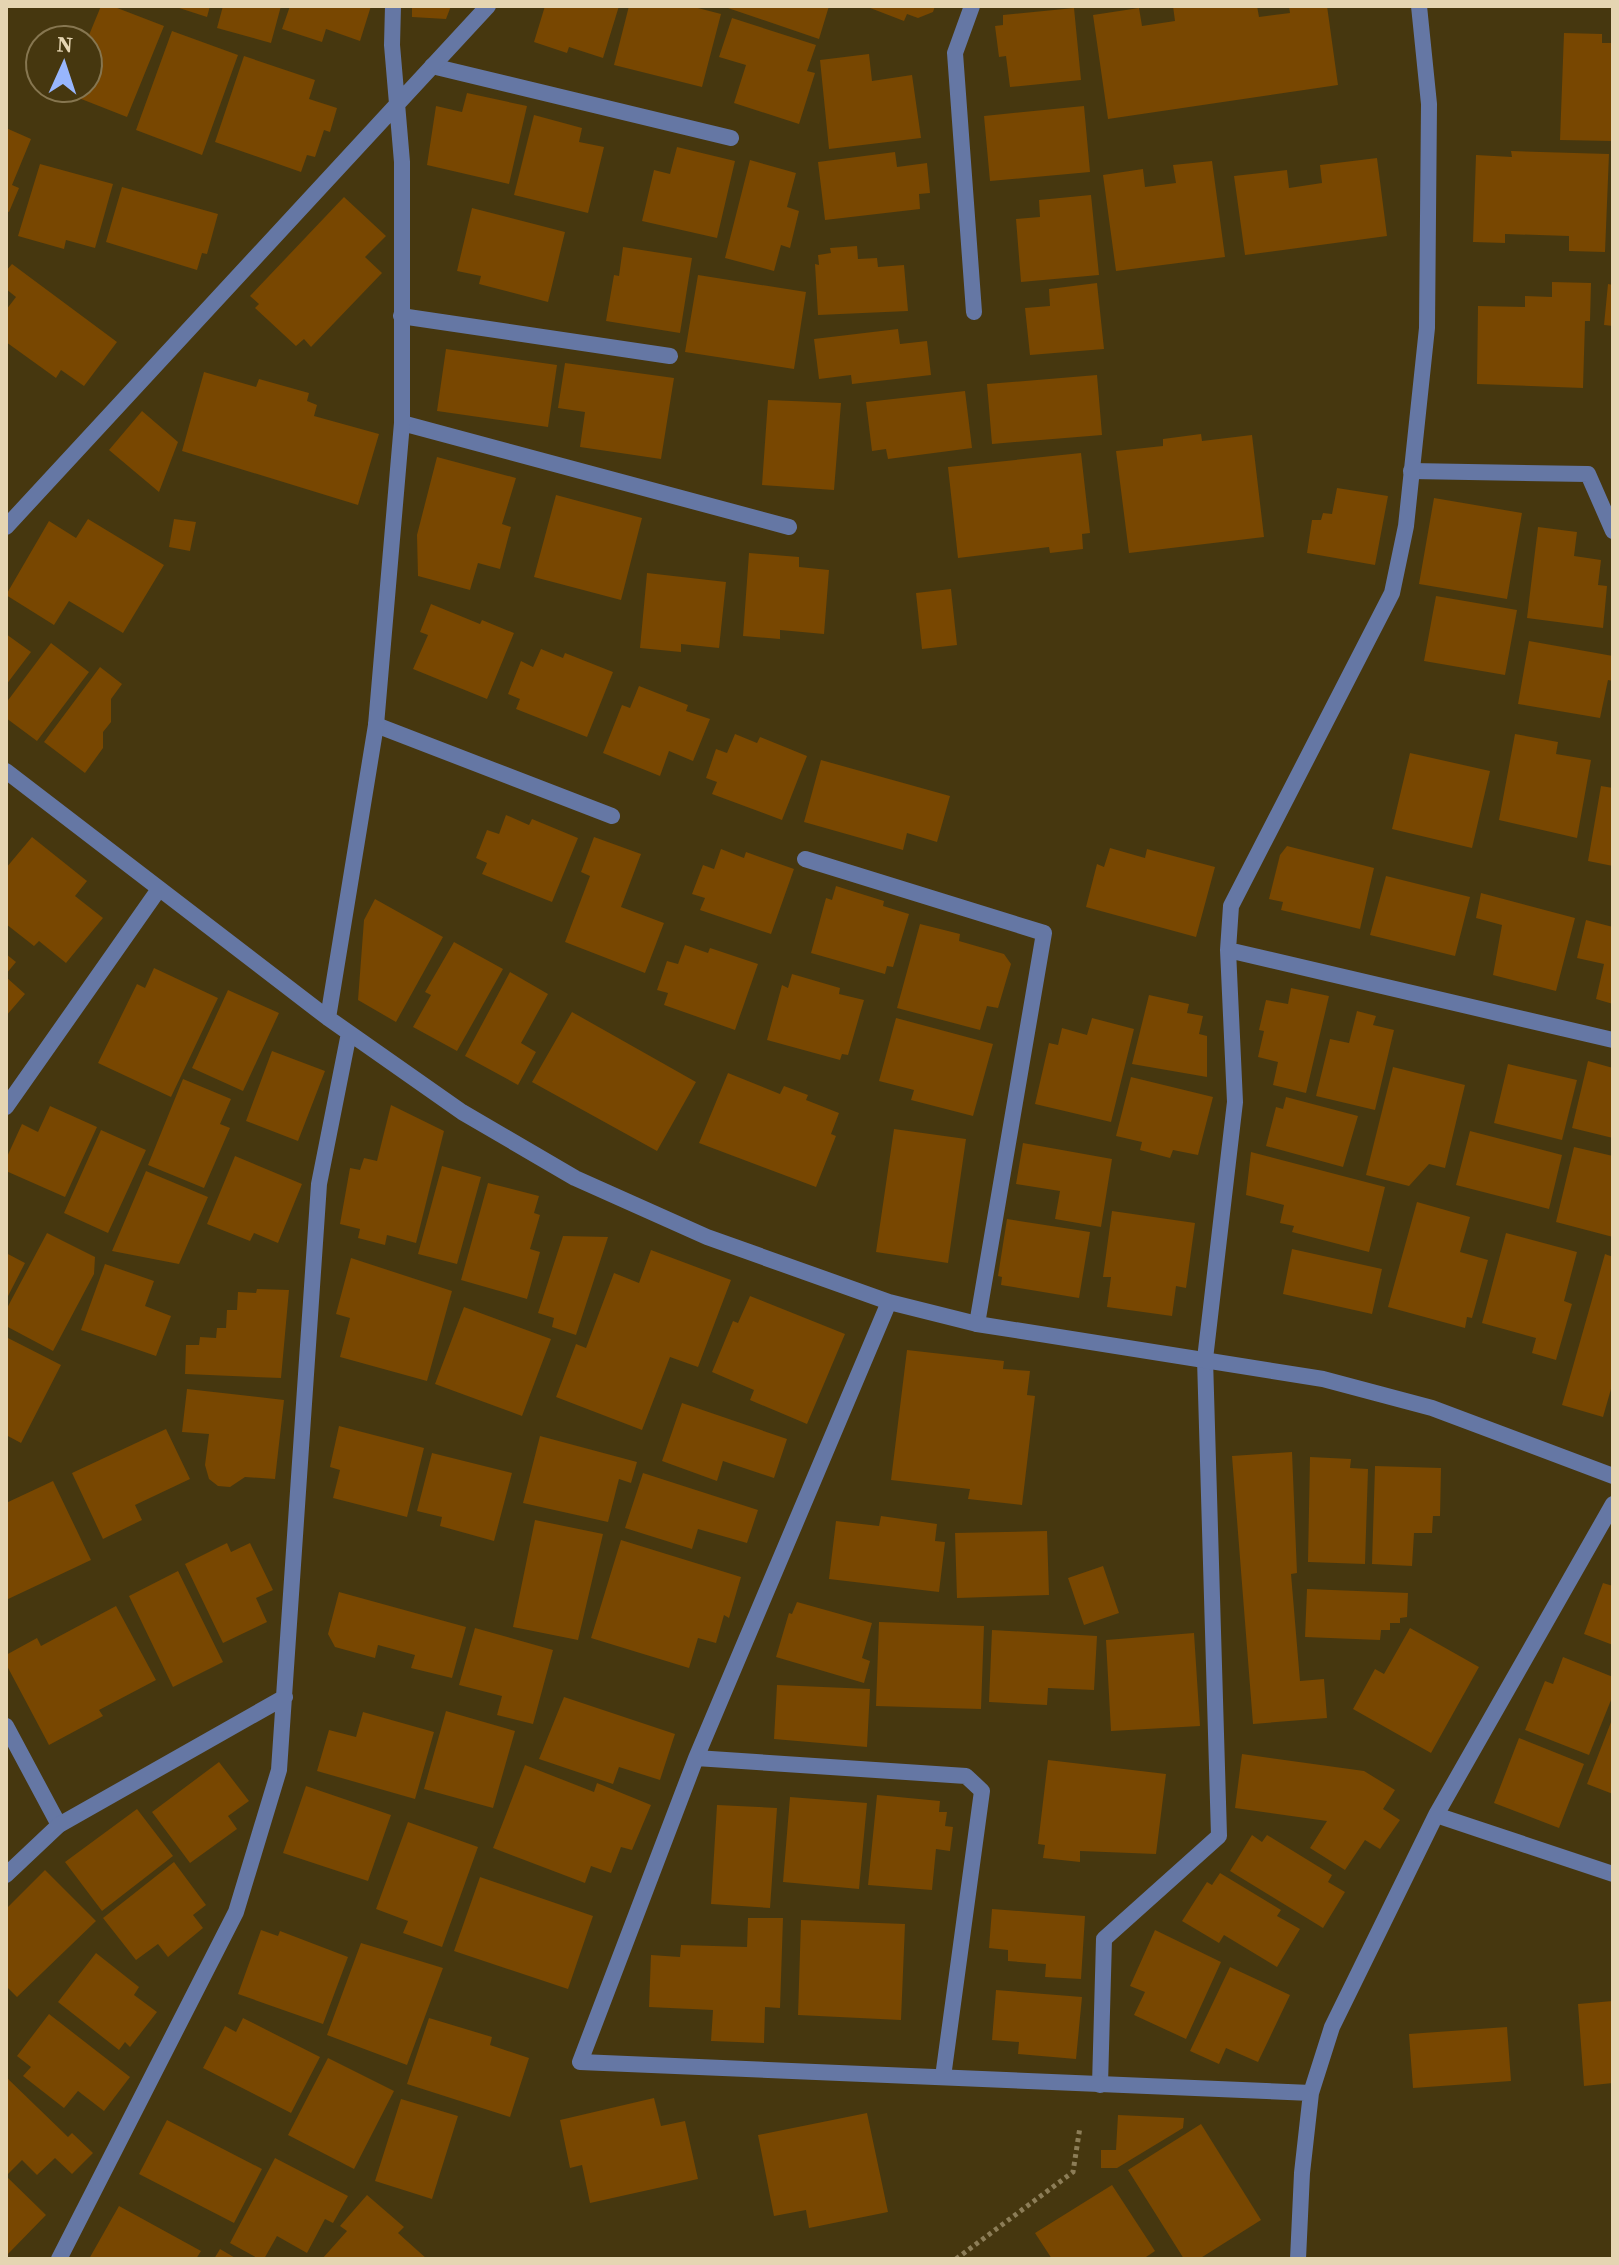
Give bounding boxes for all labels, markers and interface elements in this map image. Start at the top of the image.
north arrow [24,24,104,104]
text: N [56,29,74,59]

